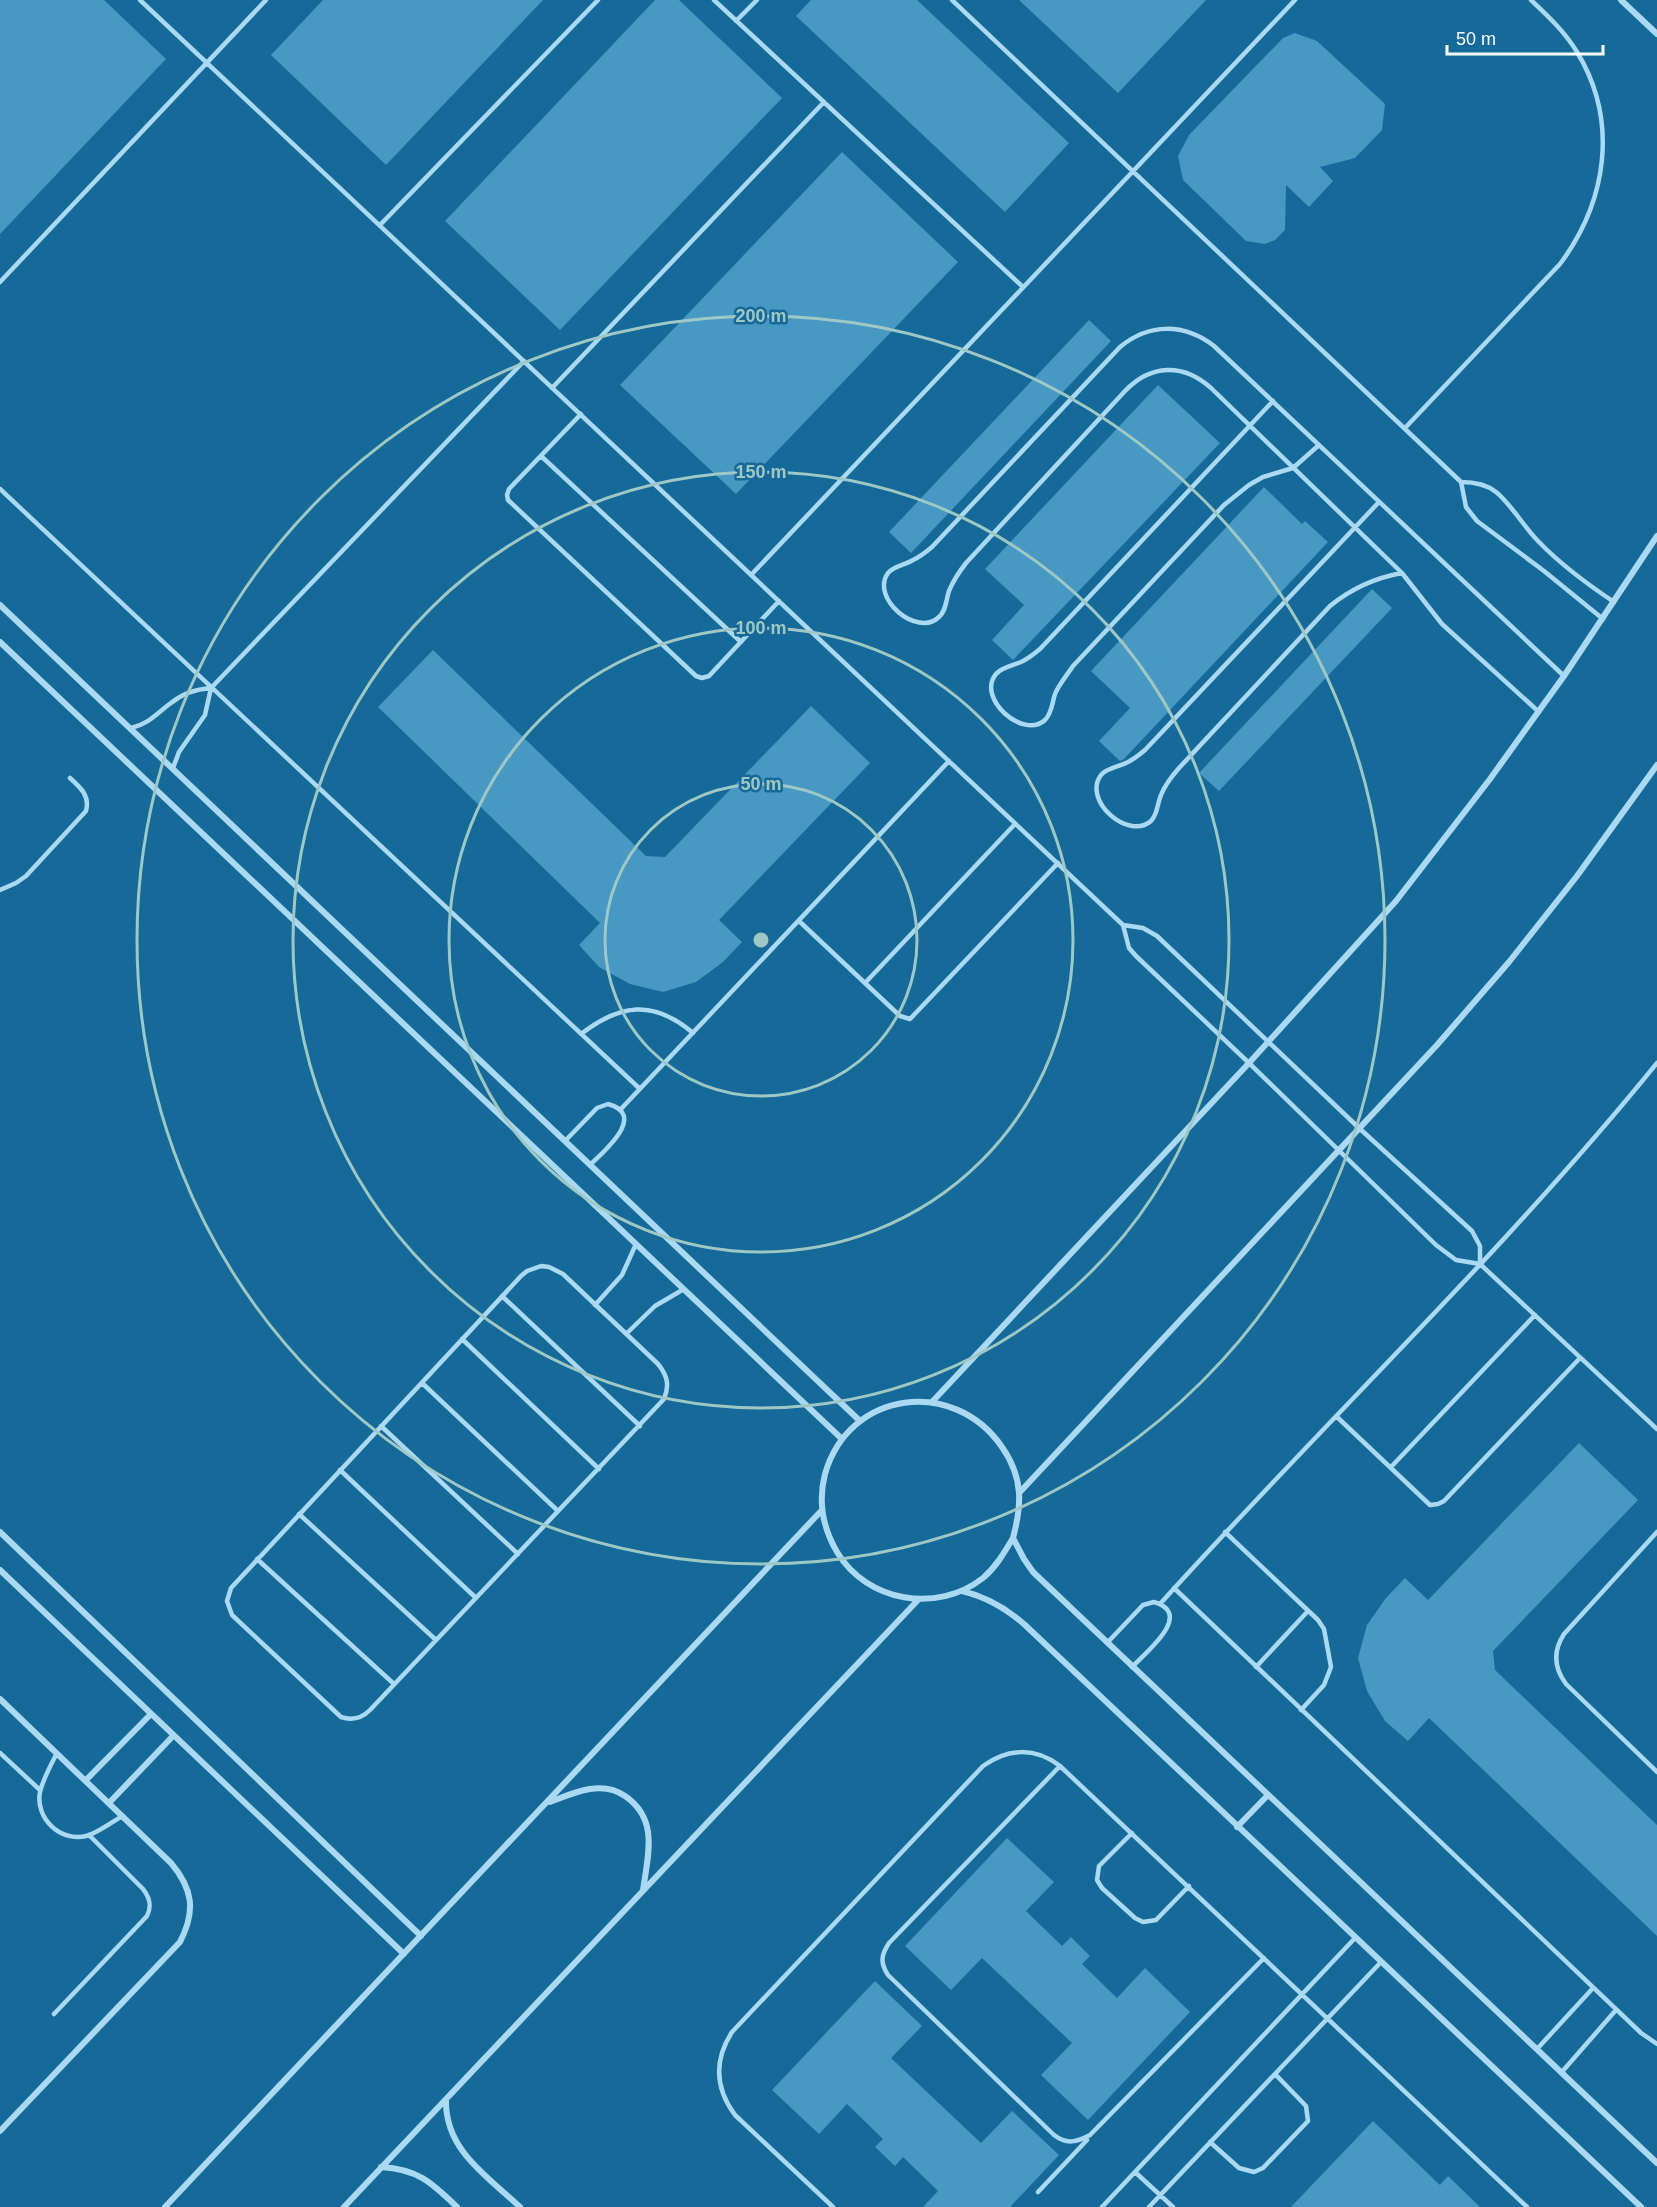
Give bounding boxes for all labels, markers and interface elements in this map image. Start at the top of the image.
scale bar [1447,18,1603,56]
text: 50 m [1456,29,1496,49]
text: 200 m [735,306,787,326]
text: 150 m [735,462,787,482]
text: 100 m [735,618,787,638]
text: 50 m [740,774,782,794]
centre of rings [751,930,771,950]

